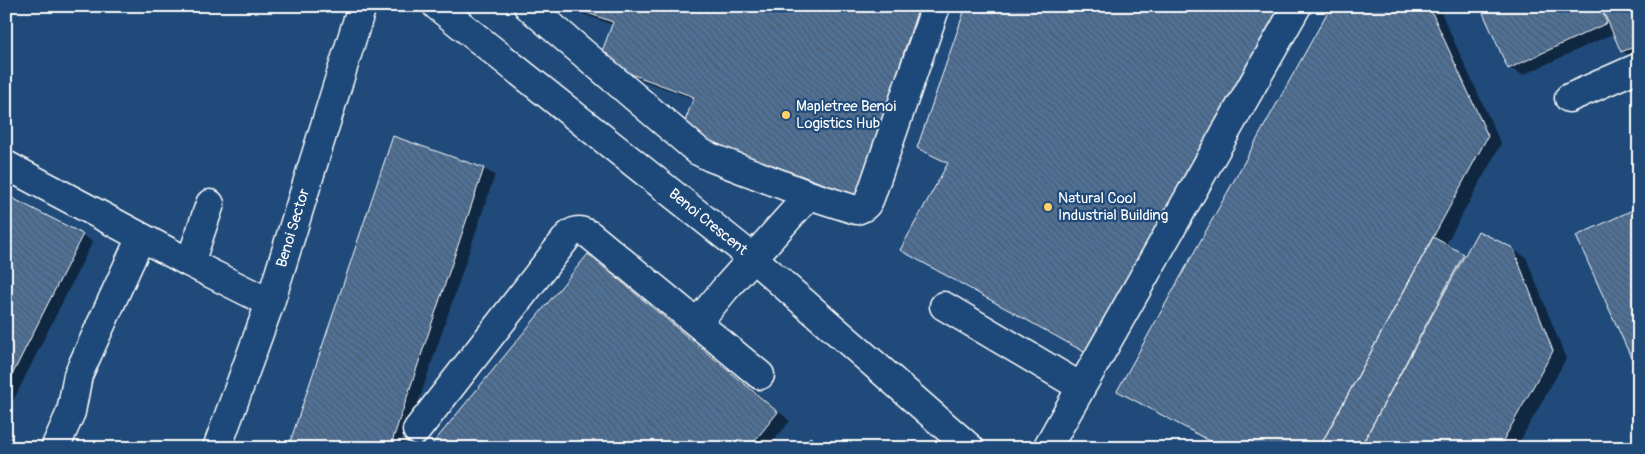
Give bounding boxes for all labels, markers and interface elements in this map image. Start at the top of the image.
place label: Mapletree Benoi Logistics Hub [796,97,896,133]
marker: Mapletree Benoi Logistics Hub [780,109,792,121]
street label: Benoi Crescent [665,184,752,260]
street label: Benoi Sector [272,186,314,270]
place label: Natural Cool Industrial Building [1058,189,1168,225]
marker: Natural Cool Industrial Building [1042,201,1054,213]

